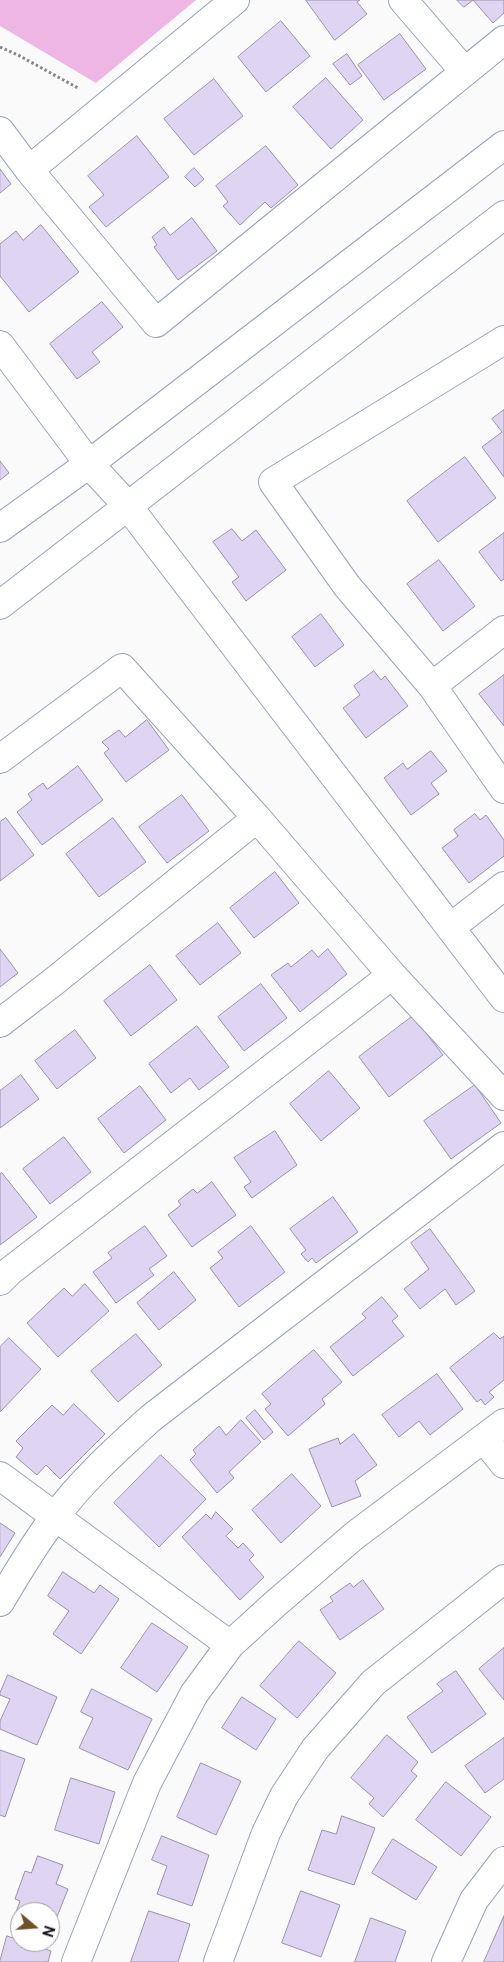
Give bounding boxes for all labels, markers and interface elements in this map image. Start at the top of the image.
north arrow [10,1902,60,1952]
text: N [39,1924,58,1939]

